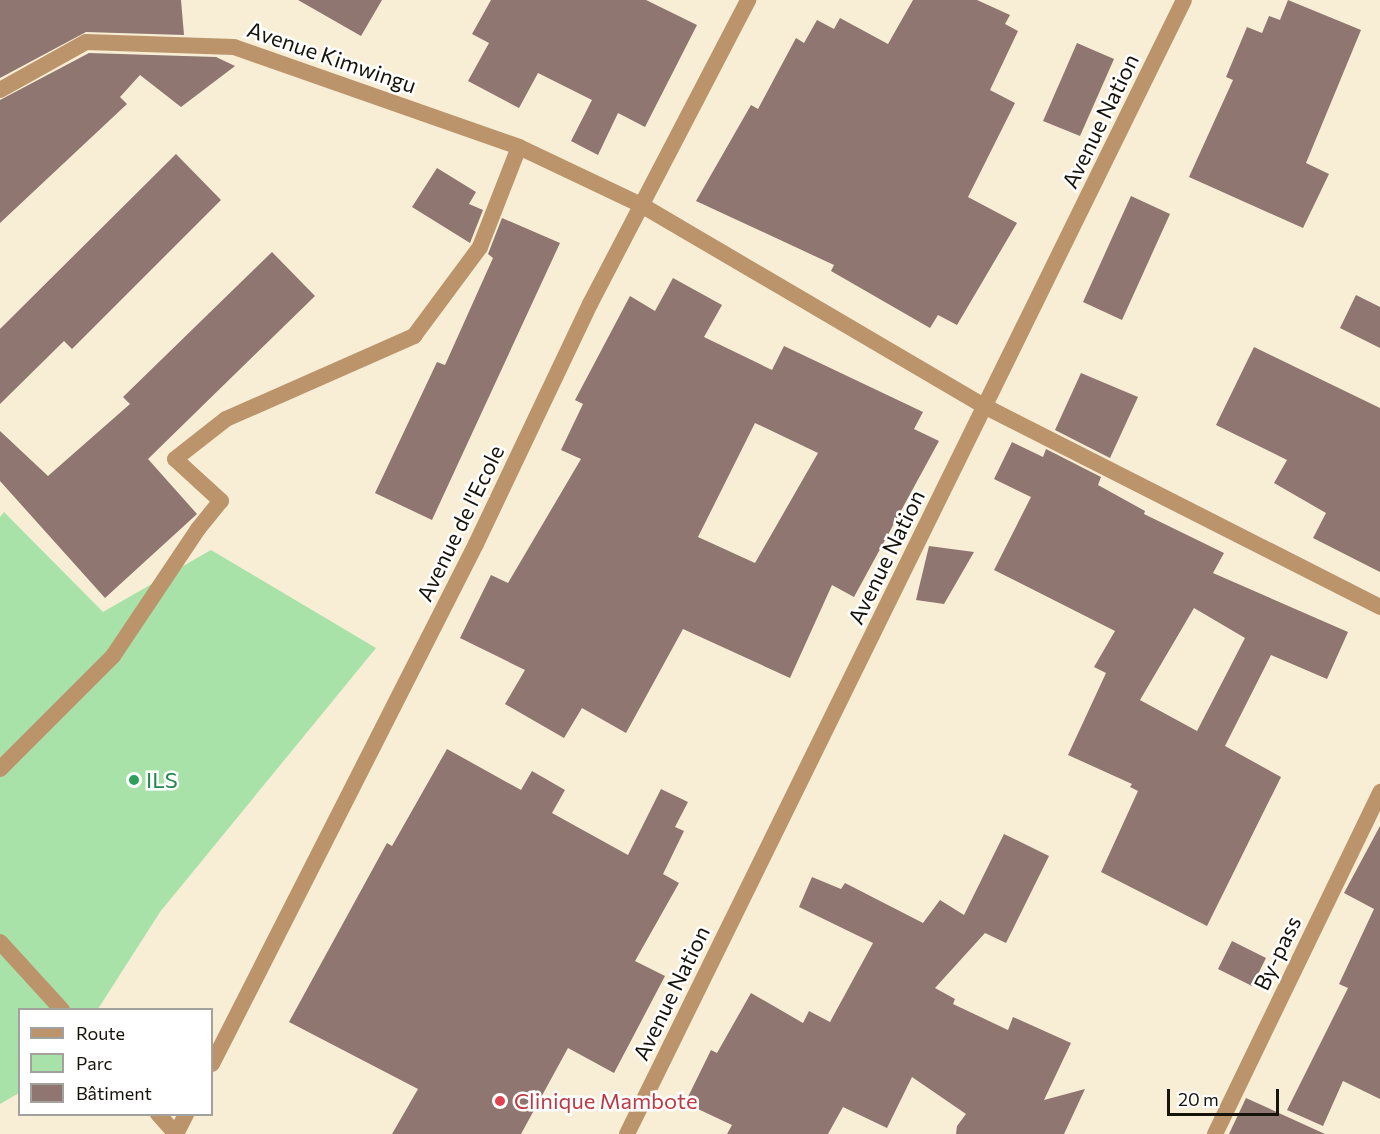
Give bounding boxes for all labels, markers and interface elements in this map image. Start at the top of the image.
street label: Avenue Kimwingu [244,16,420,98]
street label: Avenue Nation [1056,50,1144,192]
street label: Avenue de l'Ecole [411,441,509,605]
street label: Avenue Nation [842,486,930,628]
place label: ILS [146,767,178,793]
marker: ILS [127,773,141,787]
street label: By-pass [1248,912,1306,994]
street label: Avenue Nation [627,922,715,1064]
legend [18,1008,213,1116]
text: Route [76,1022,125,1044]
text: Parc [76,1052,113,1074]
scale bar [1170,1077,1282,1115]
text: Bâtiment [76,1082,152,1104]
place label: Clinique Mambote [514,1088,698,1114]
text: 20 m [1178,1088,1219,1110]
marker: Clinique Mambote [491,1092,509,1110]

